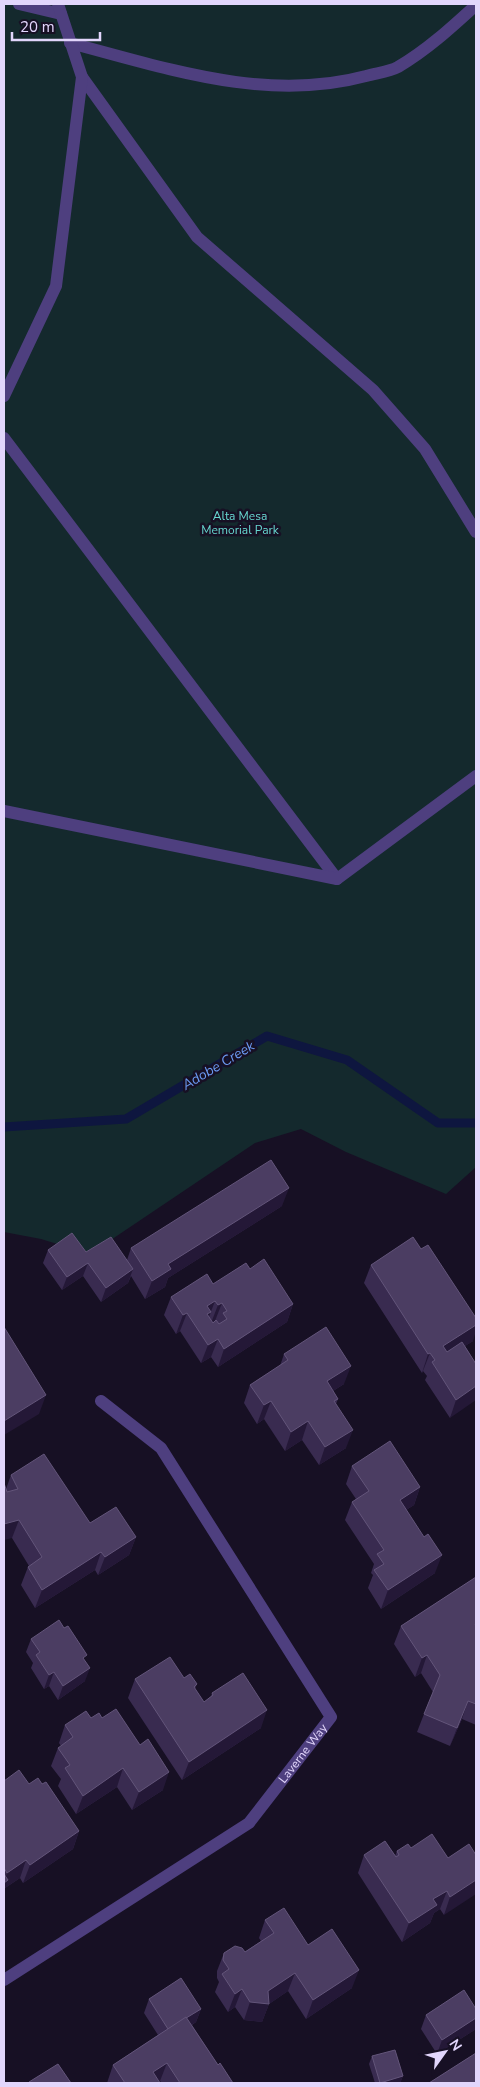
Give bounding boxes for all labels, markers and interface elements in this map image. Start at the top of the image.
scale bar [12,10,100,42]
text: 20 m [20,17,55,37]
park label: Alta Mesa Memorial Park [201,508,280,538]
water label: Adobe Creek [178,1036,259,1095]
street label: Laverne Way [275,1720,331,1786]
north arrow [420,2027,470,2077]
text: N [445,2036,466,2055]

